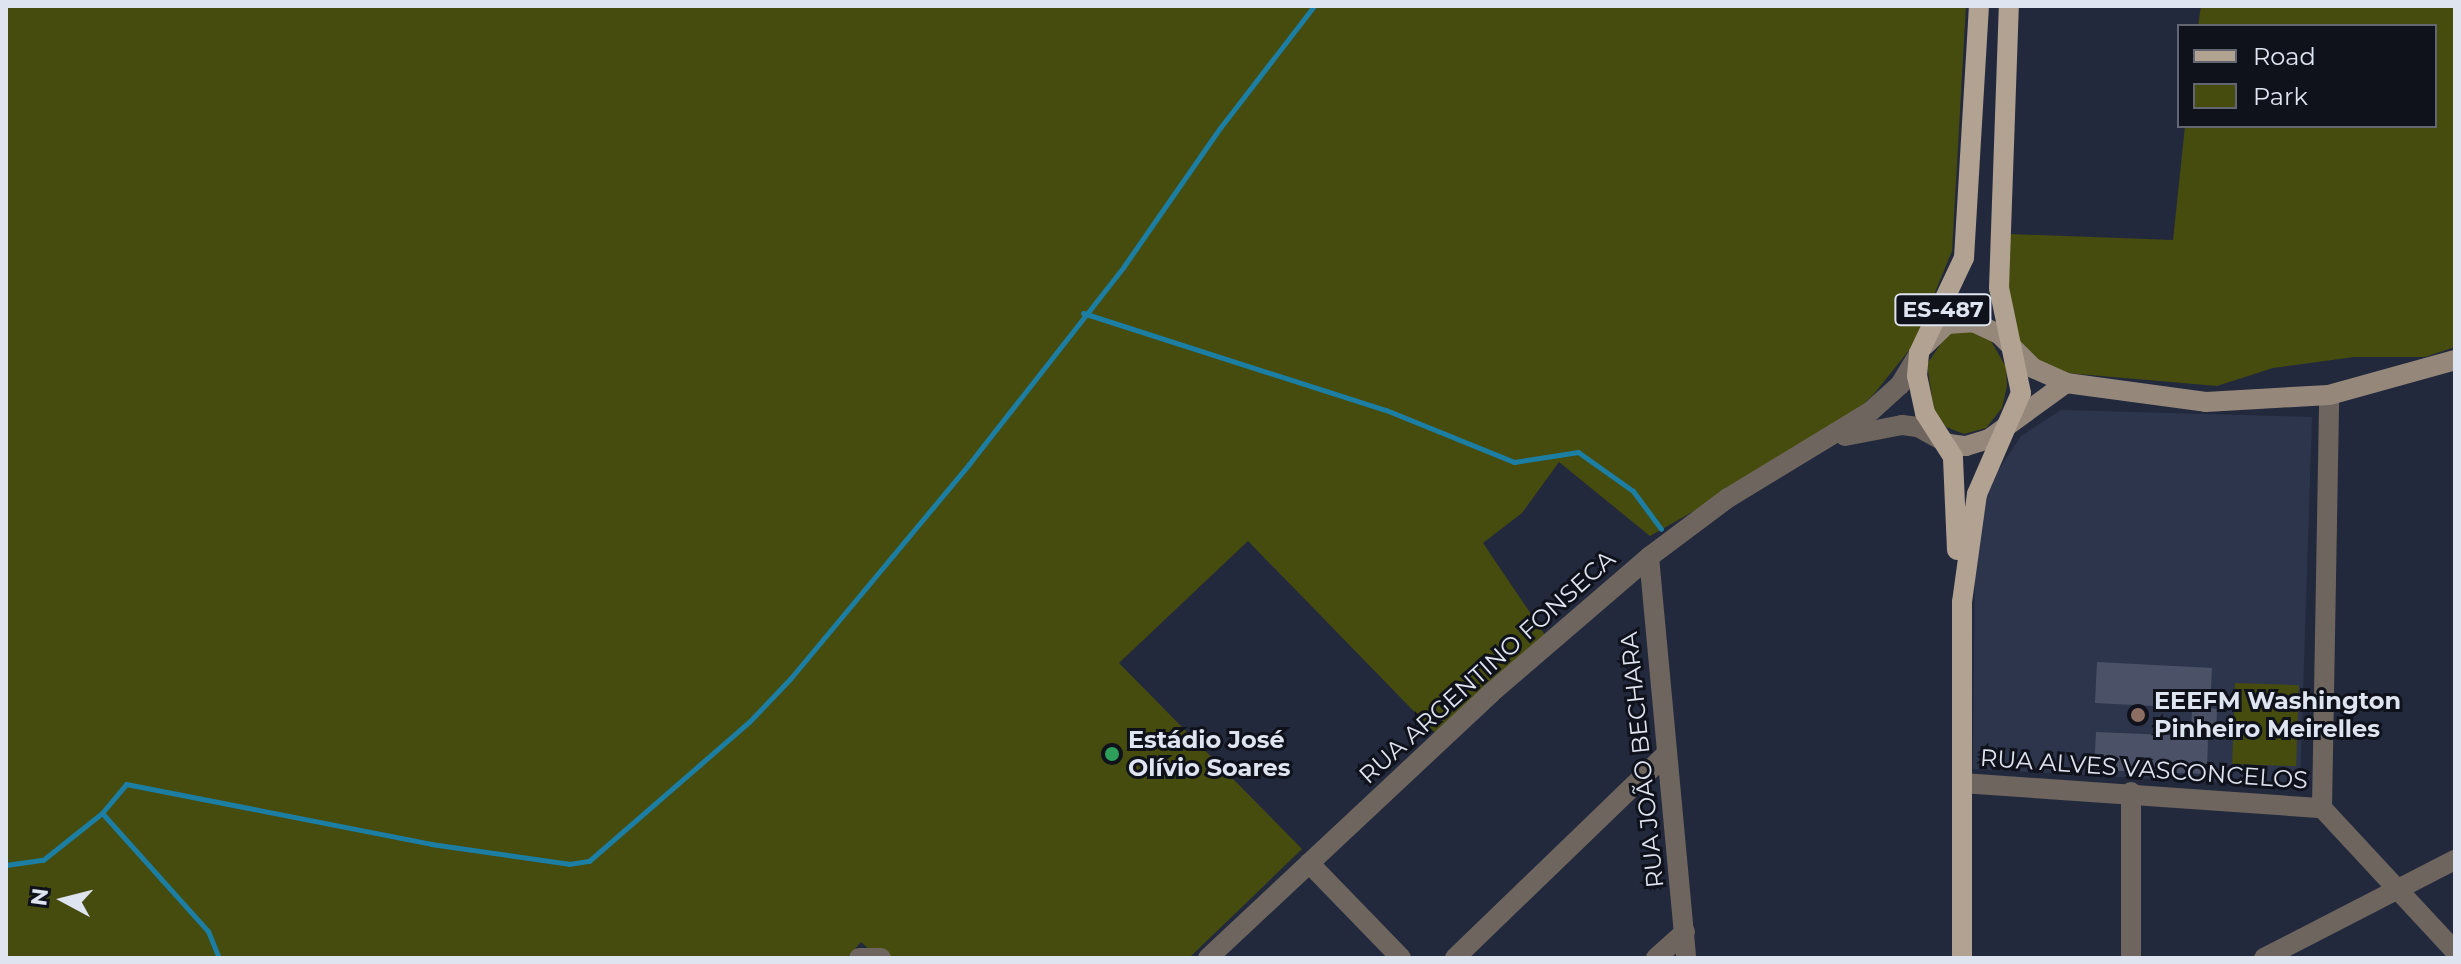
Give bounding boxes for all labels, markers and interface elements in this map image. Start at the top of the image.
legend [2177,24,2437,128]
text: Road [2253,42,2316,71]
text: Park [2253,82,2308,111]
road number: ES-487 [1893,292,1993,328]
street label: RUA ARGENTINO FONSECA [1353,544,1621,790]
street label: RUA JOÃO BECHARA [1614,631,1670,889]
place label: EEEFM Washington Pinheiro Meirelles [2154,687,2401,743]
marker: EEEFM Washington Pinheiro Meirelles [2129,706,2147,724]
place label: Estádio José Olívio Soares [1128,726,1290,782]
street label: RUA ALVES VASCONCELOS [1979,743,2309,795]
marker: Estádio José Olívio Soares [1103,745,1121,763]
north arrow [24,860,104,940]
text: N [25,887,54,907]

